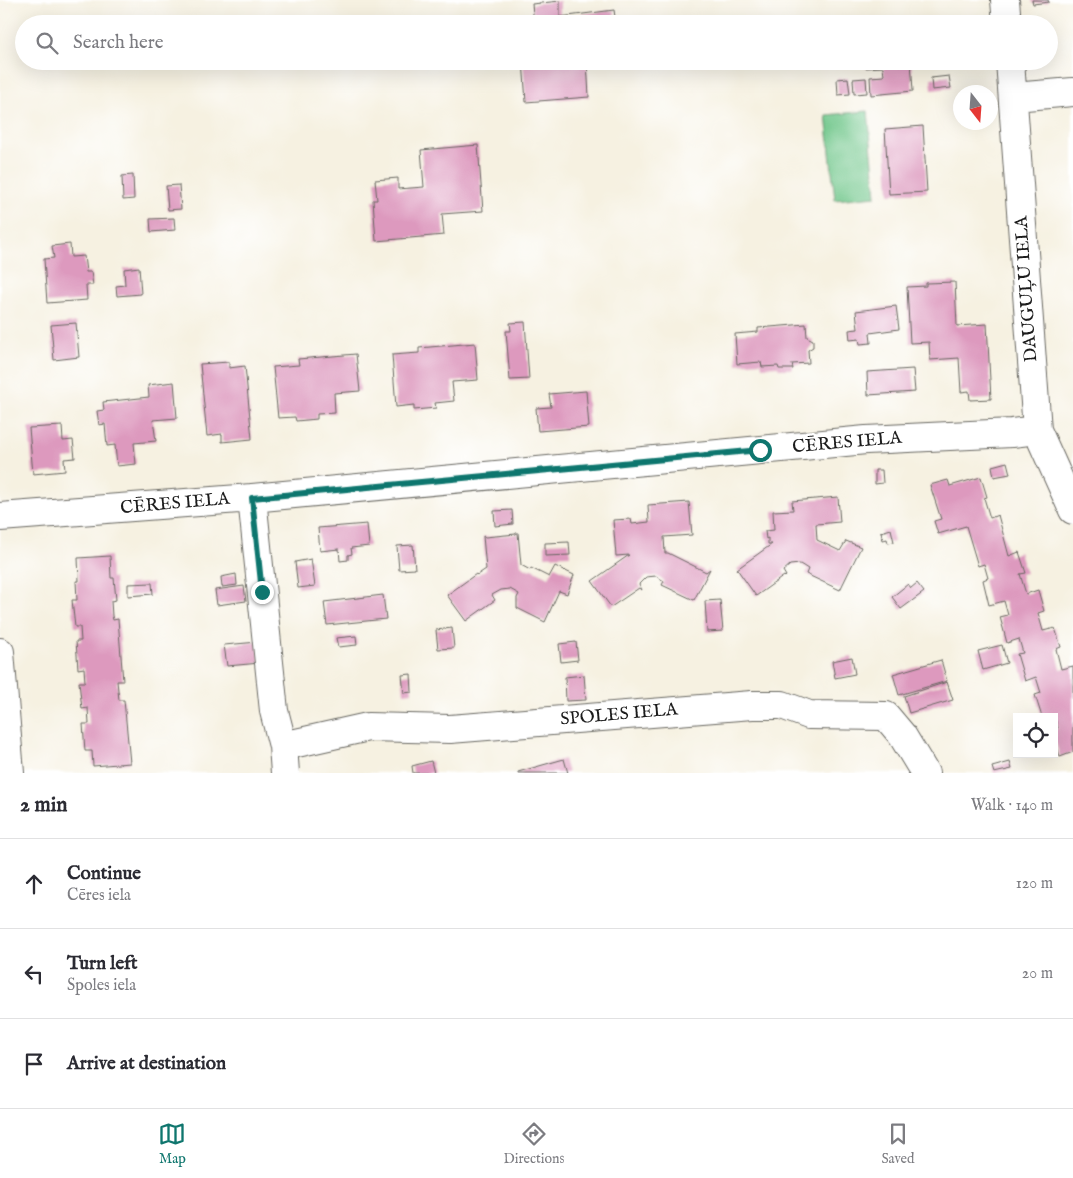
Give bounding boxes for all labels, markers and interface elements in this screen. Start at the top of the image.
search box [15,15,1058,70]
icon: search [33,29,61,57]
text: Search here [73,31,164,55]
north arrow [953,85,998,130]
street label: DAUGUĻU IELA [1010,214,1044,363]
street label: CĒRES IELA [791,427,904,459]
route start [749,439,772,462]
street label: CĒRES IELA [119,488,232,520]
route end [251,581,274,604]
street label: SPOLES IELA [559,698,680,732]
map controls [1013,713,1058,758]
button: locate [1013,713,1058,758]
text: 2 min [20,792,67,819]
text: Walk · 140 m [971,796,1053,816]
text: Continue [67,862,141,886]
icon: ahead [20,870,48,898]
text: 120 m [1016,874,1053,894]
text: Cēres iela [67,886,131,906]
text: Turn left [67,952,138,976]
icon: left [20,960,48,988]
text: 20 m [1022,964,1053,984]
text: Spoles iela [67,976,136,996]
icon: arrive [20,1050,48,1078]
text: Arrive at destination [67,1052,226,1076]
tab: Map [158,1120,186,1168]
tab: Directions [503,1120,564,1168]
tab: Saved [881,1120,914,1168]

